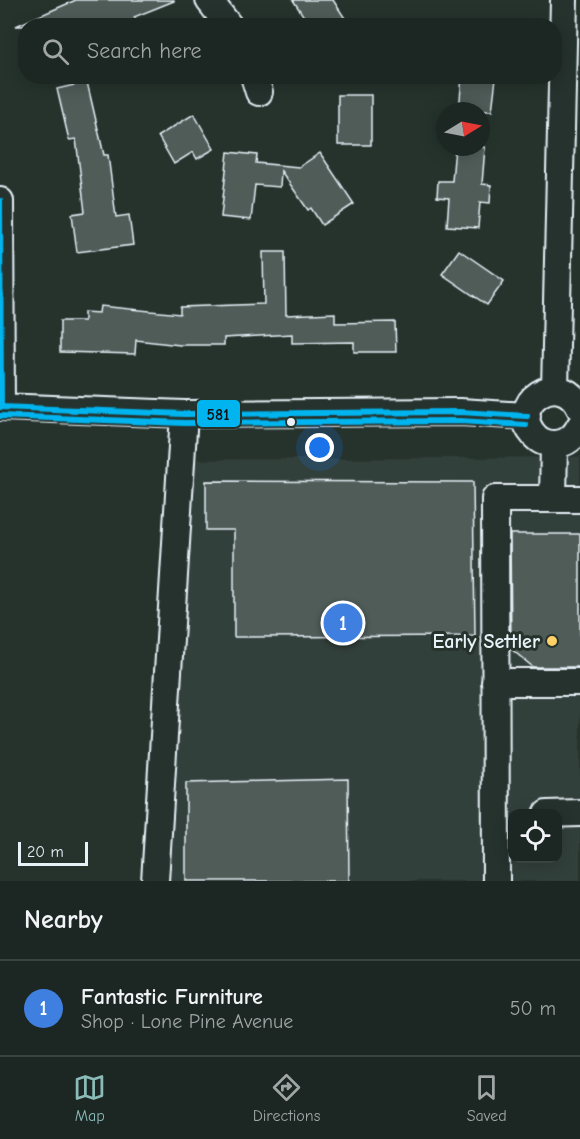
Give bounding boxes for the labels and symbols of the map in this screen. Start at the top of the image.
north arrow [436,102,490,156]
line badge: 581 [196,399,241,428]
text: 581 [207,406,229,424]
unlabelled marker [285,416,297,428]
your location [305,433,334,462]
pin: 1 [324,600,362,646]
place label: Early Settler [432,630,540,653]
marker: Early Settler [545,634,559,648]
scale bar [18,839,88,866]

